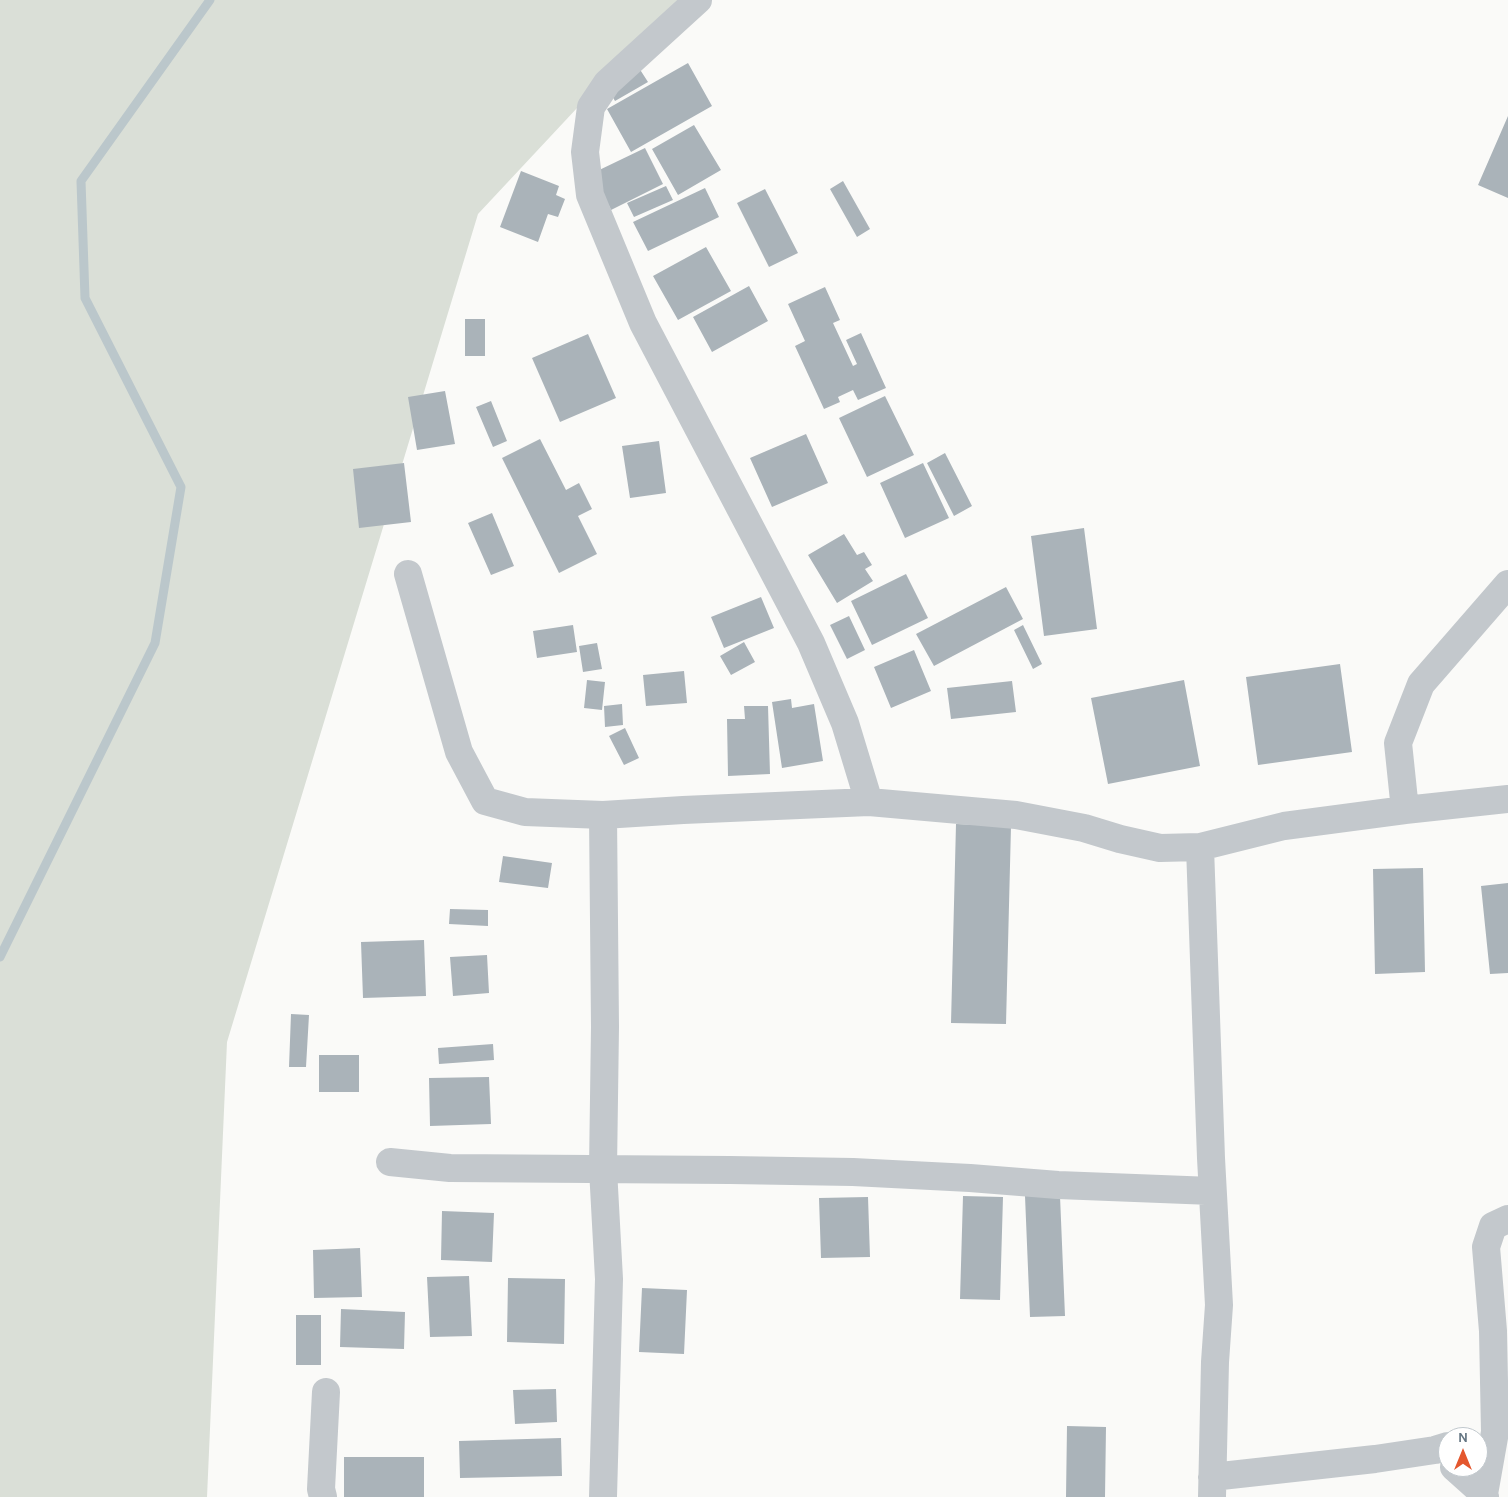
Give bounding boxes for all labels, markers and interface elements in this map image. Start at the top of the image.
north arrow [1438,1427,1488,1477]
text: N [1458,1429,1468,1446]

